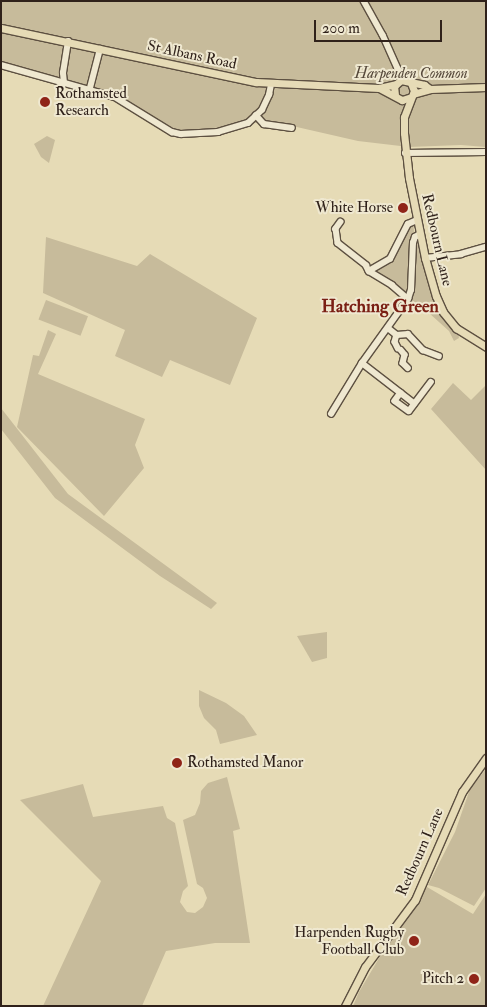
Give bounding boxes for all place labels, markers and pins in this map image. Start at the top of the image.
place label: Rothamsted Research [55,84,127,119]
marker: Rothamsted Research [39,96,51,108]
place label: White Horse [315,199,393,217]
marker: White Horse [397,202,409,214]
place label: Rothamsted Manor [187,754,303,772]
marker: Rothamsted Manor [171,757,183,769]
place label: Harpenden Rugby Football Club [294,923,404,958]
marker: Harpenden Rugby Football Club [408,935,420,947]
place label: Pitch 2 [422,970,464,988]
marker: Pitch 2 [468,973,480,985]

